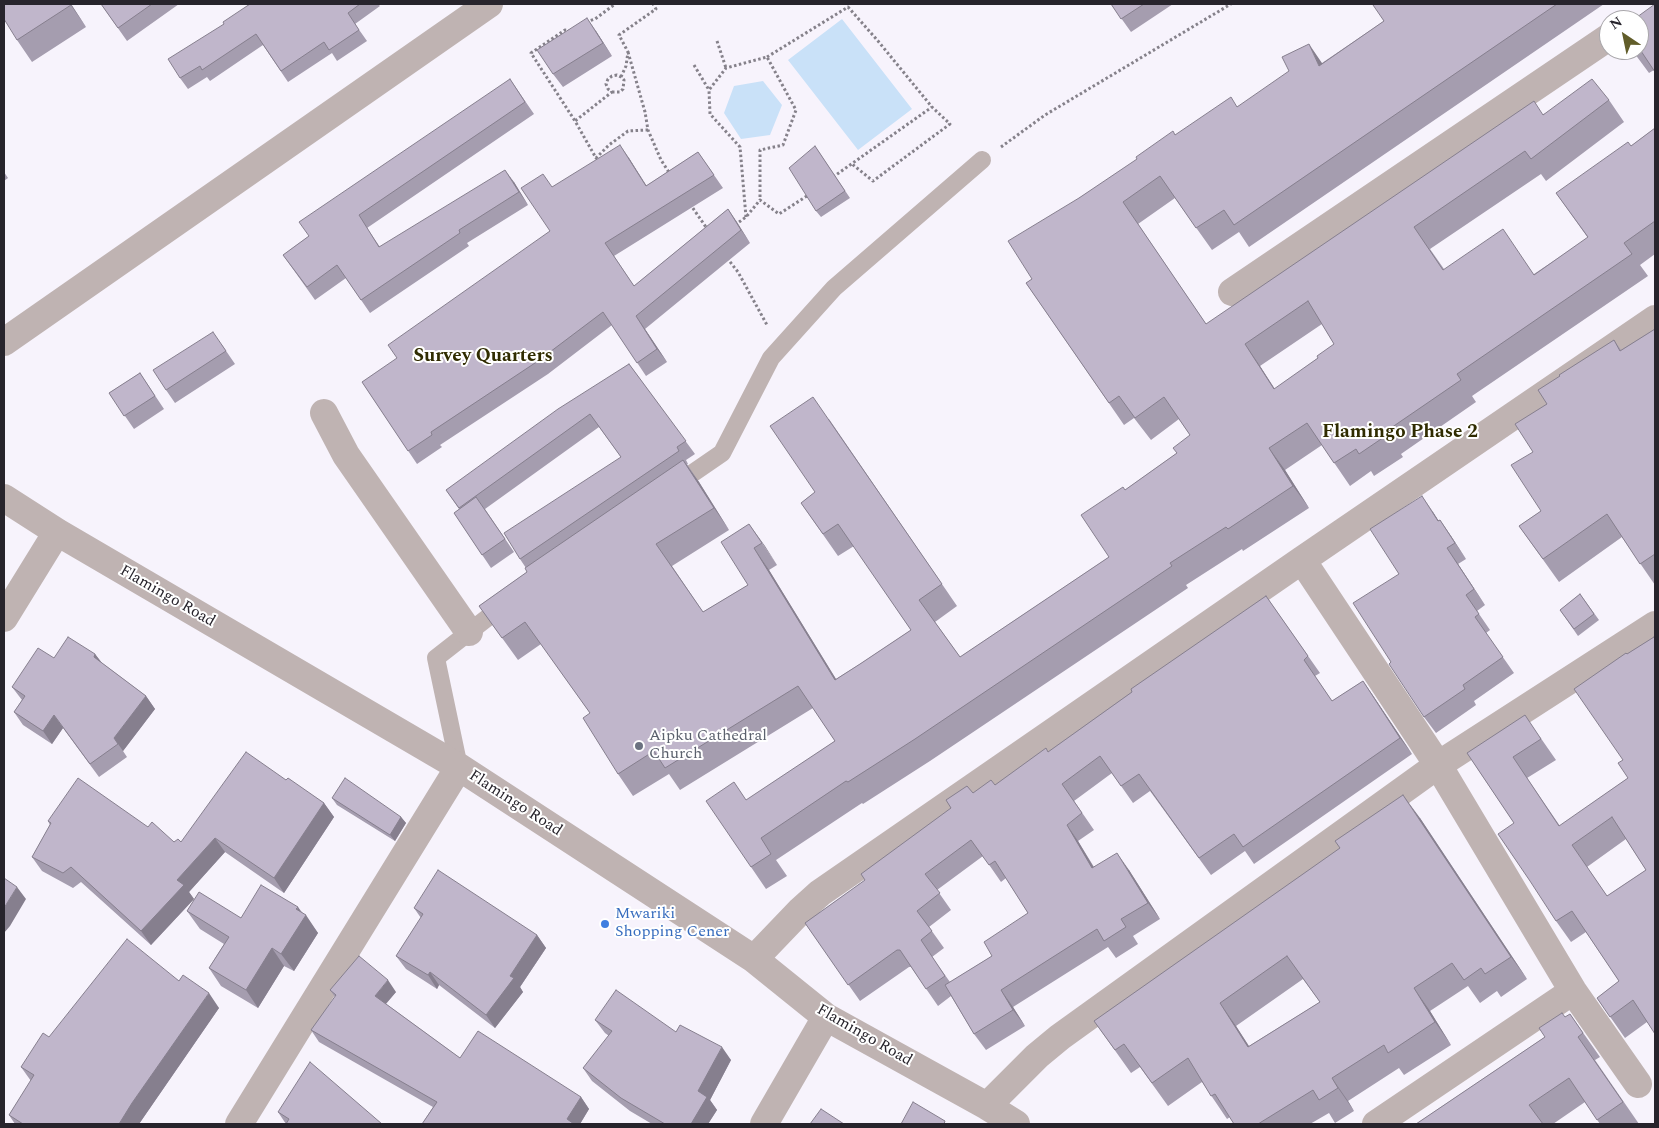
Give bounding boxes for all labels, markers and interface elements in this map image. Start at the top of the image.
north arrow [1599,10,1649,60]
text: N [1605,11,1627,35]
district label: Survey Quarters [413,346,553,368]
district label: Flamingo Phase 2 [1322,422,1478,444]
street label: Flamingo Road [116,562,218,632]
place label: Aipku Cathedral Church [649,727,767,765]
marker: Aipku Cathedral Church [633,740,645,752]
street label: Flamingo Road [465,767,565,841]
place label: Mwariki Shopping Cener [615,905,729,943]
marker: Mwariki Shopping Cener [599,918,611,930]
street label: Flamingo Road [813,1001,915,1071]

